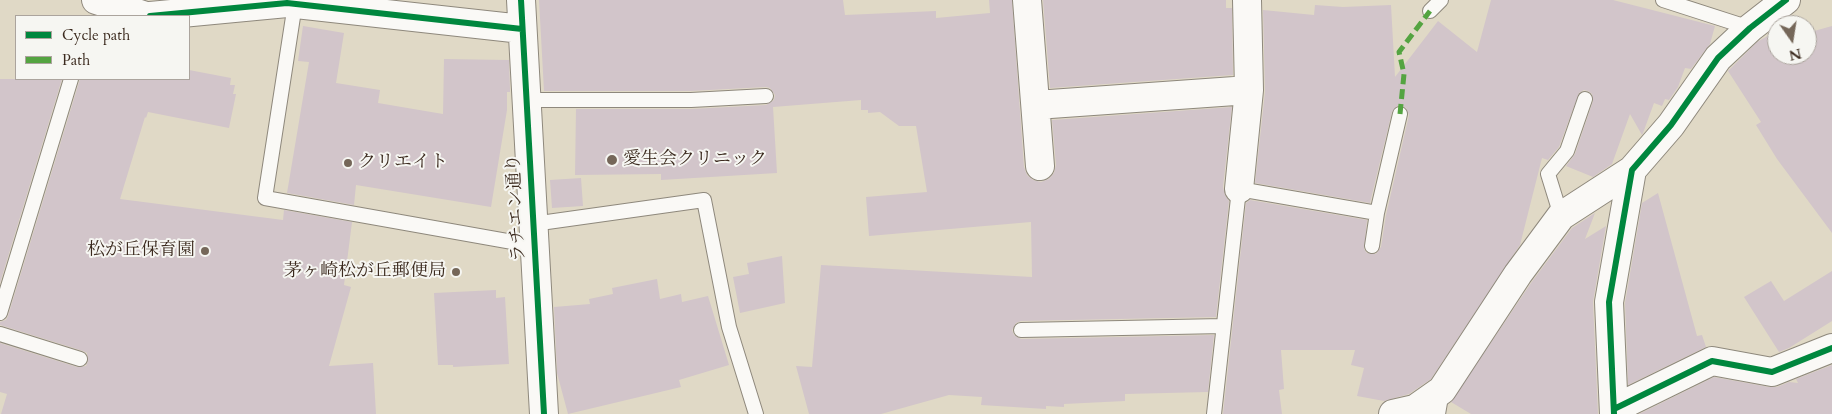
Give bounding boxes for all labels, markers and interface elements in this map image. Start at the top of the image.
legend [15,15,190,80]
north arrow [1767,15,1817,65]
text: Cycle path [62,25,130,45]
text: N [1787,44,1803,65]
text: Path [62,50,90,70]
place label: 愛生会クリニック [623,149,767,171]
place label: クリエイト [358,152,448,174]
marker: 愛生会クリニック [605,153,619,167]
street label: ラチエン通り [503,154,531,262]
marker: クリエイト [342,157,354,169]
place label: 松が丘保育園 [87,240,195,262]
marker: 松が丘保育園 [199,245,211,257]
place label: 茅ヶ崎松が丘郵便局 [284,261,446,283]
marker: 茅ヶ崎松が丘郵便局 [450,266,462,278]

